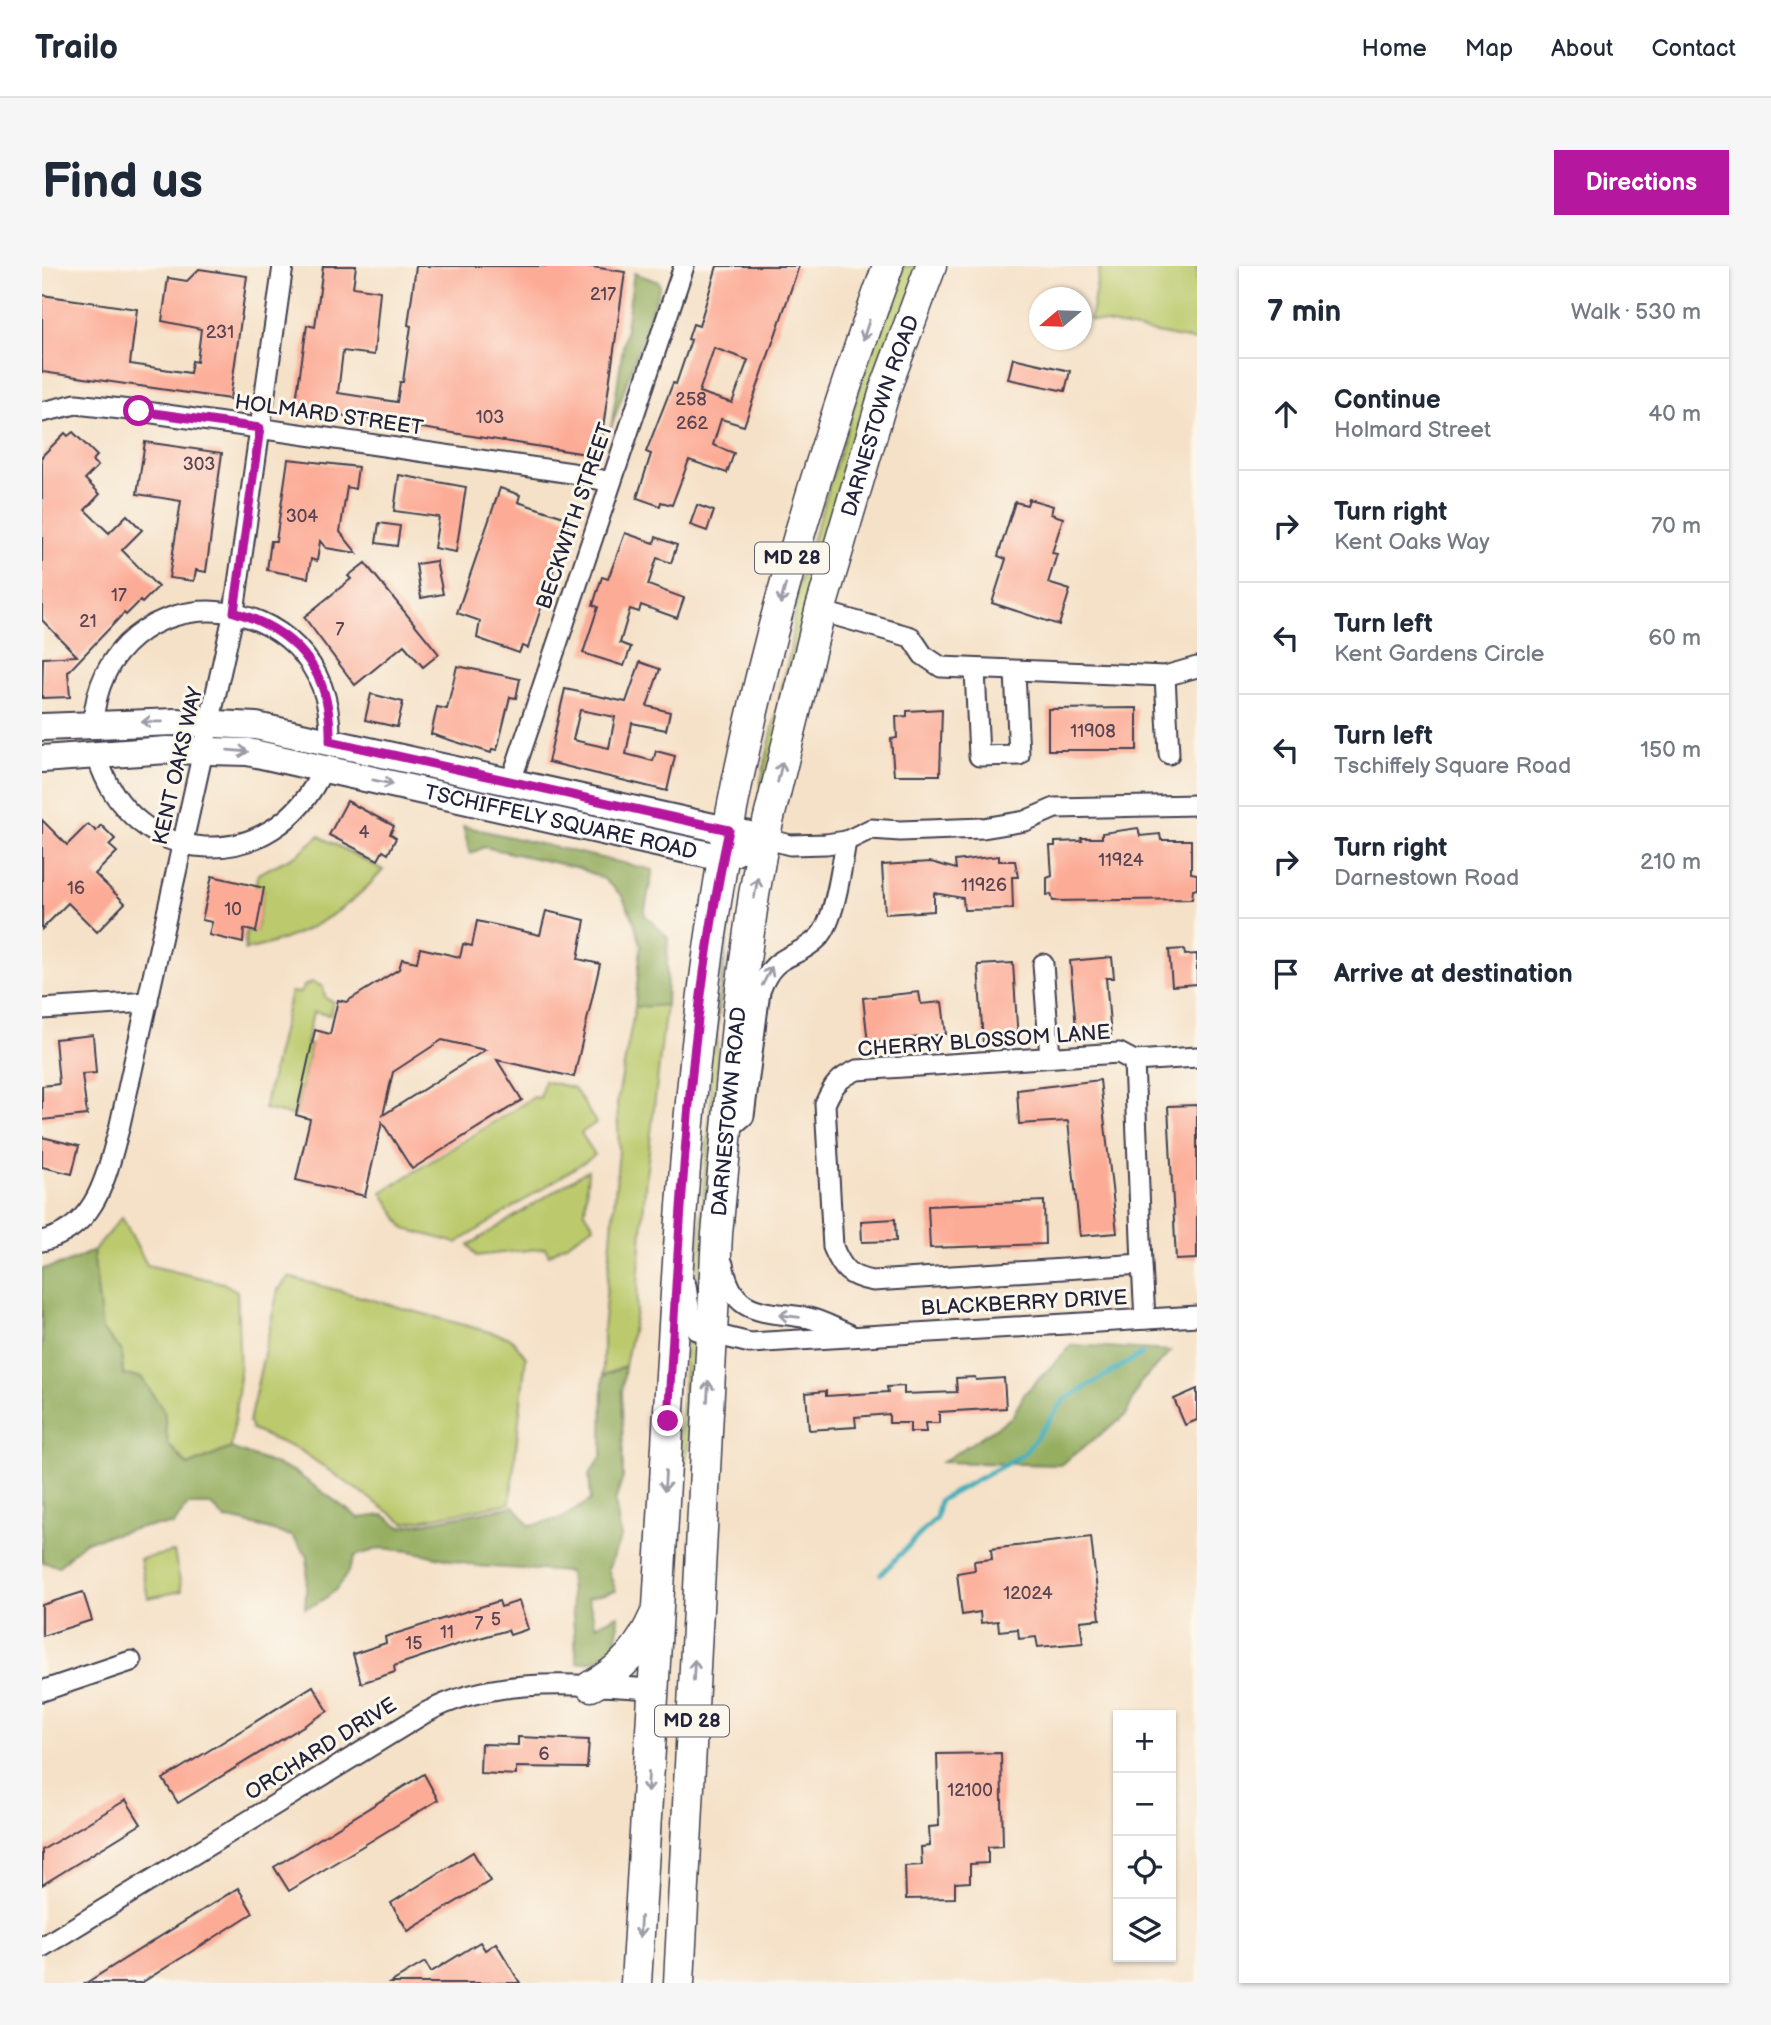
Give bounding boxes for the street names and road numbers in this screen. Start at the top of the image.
street label: DARNESTOWN ROAD [836,312,924,519]
street label: HOLMARD STREET [233,389,425,441]
street label: BECKWITH STREET [531,419,619,612]
road number: MD 28 [755,542,829,574]
street label: KENT OAKS WAY [148,684,208,847]
street label: TSCHIFFELY SQUARE ROAD [422,779,700,864]
street label: DARNESTOWN ROAD [706,1006,751,1217]
street label: CHERRY BLOSSOM LANE [857,1020,1111,1062]
street label: BLACKBERRY DRIVE [920,1285,1128,1321]
street label: ORCHARD DRIVE [241,1692,401,1806]
road number: MD 28 [655,1706,729,1736]

